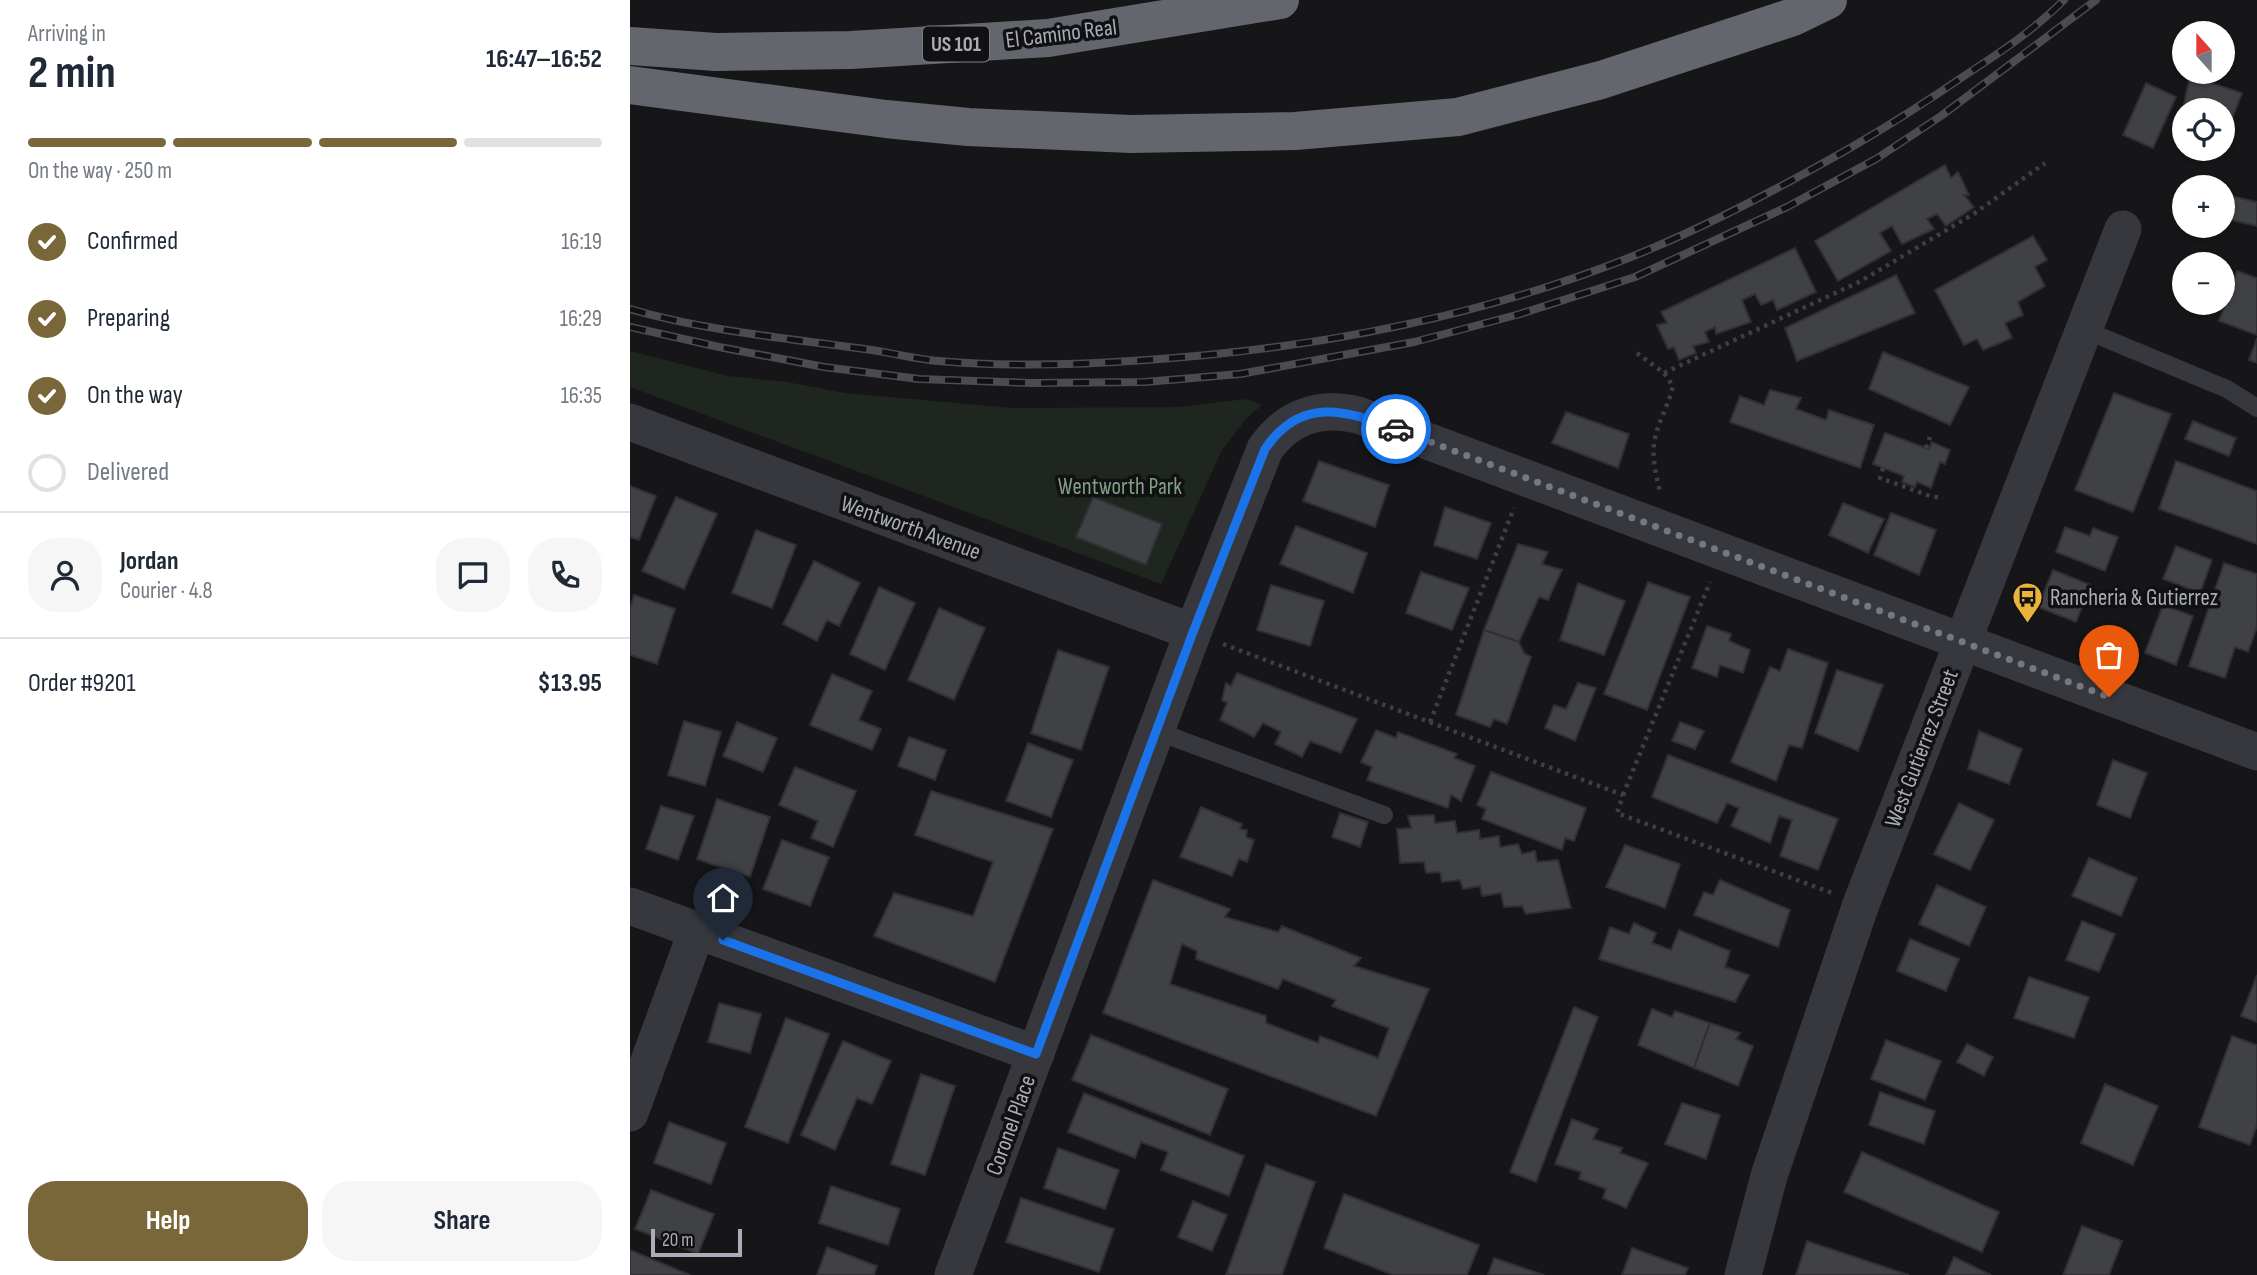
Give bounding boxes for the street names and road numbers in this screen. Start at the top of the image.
street label: El Camino Real [1004,13,1118,55]
road number: US 101 [923,26,989,61]
street label: Wentworth Avenue [837,490,984,566]
street label: West Gutierrez Street [1879,665,1965,831]
street label: Coronel Place [980,1071,1042,1179]

